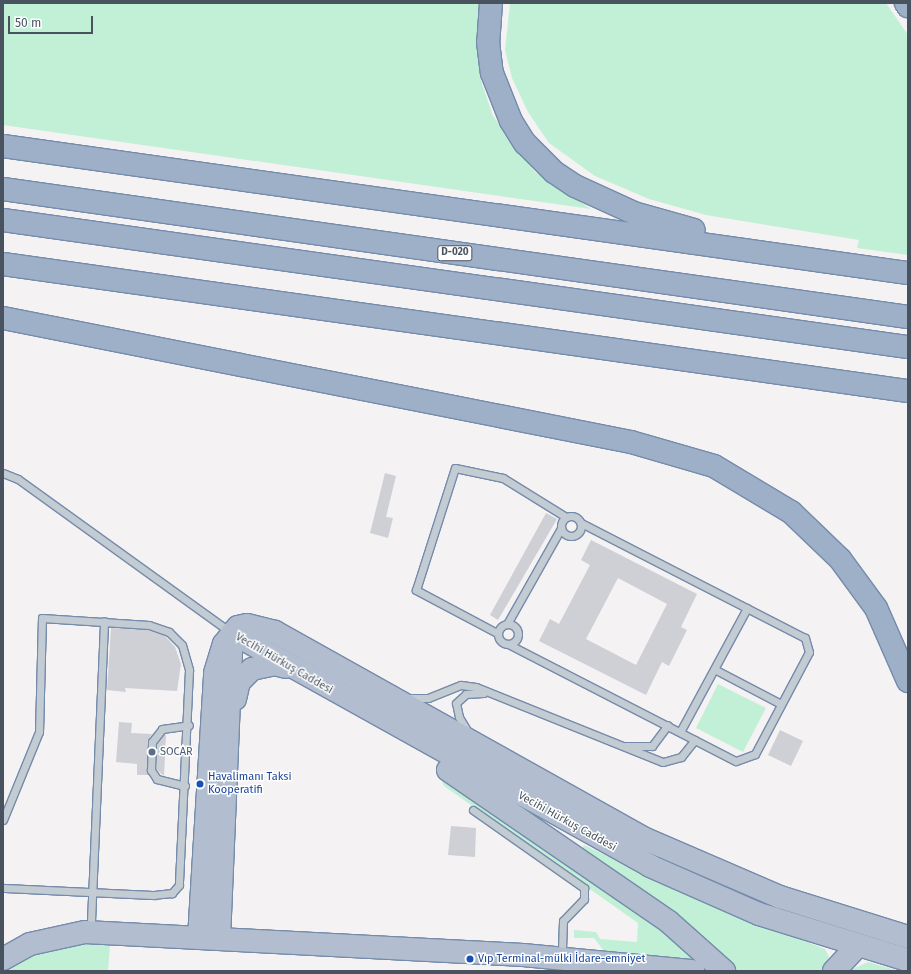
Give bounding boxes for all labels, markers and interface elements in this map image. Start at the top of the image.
scale bar [10,8,95,34]
text: 50 m [15,16,41,30]
road number: D-020 [437,245,473,261]
street label: Vecihi Hürkuş Caddesi [233,631,335,697]
place label: SOCAR [160,745,193,759]
marker: SOCAR [147,747,157,757]
place label: Havalimanı Taksi Kooperatifi [208,771,292,797]
marker: Havalimanı Taksi Kooperatifi [195,779,205,789]
street label: Vecihi Hürkuş Caddesi [516,790,618,854]
place label: Vıp Terminal-mülki İdare-emniyet [478,952,645,966]
marker: Vıp Terminal-mülki İdare-emniyet [465,954,475,964]

